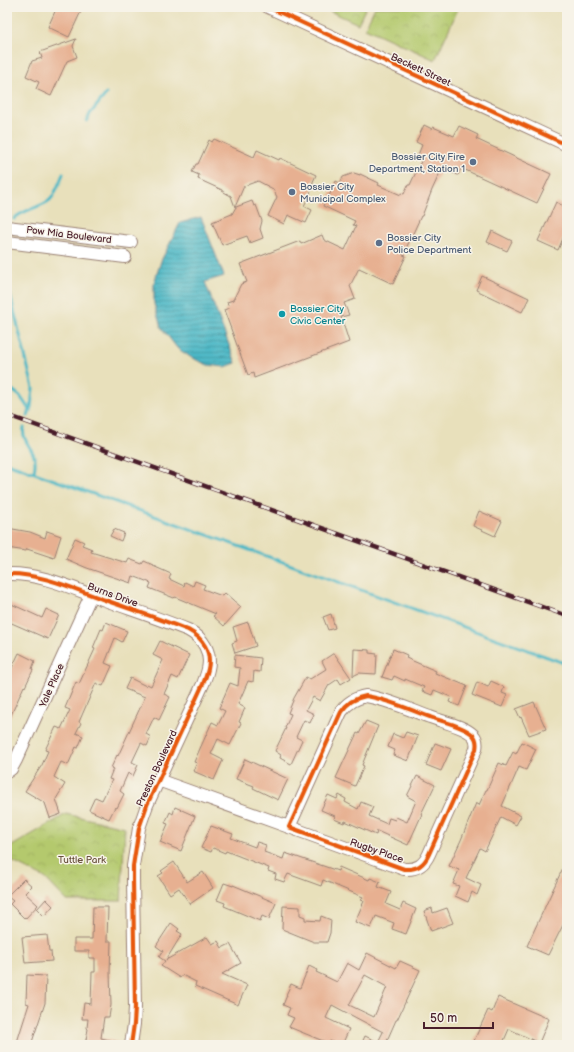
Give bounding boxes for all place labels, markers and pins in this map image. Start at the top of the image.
place label: Bossier City Fire Department, Station 1 [369,151,465,175]
marker: Bossier City Fire Department, Station 1 [468,157,478,167]
place label: Bossier City Municipal Complex [300,181,386,205]
marker: Bossier City Municipal Complex [287,187,297,197]
place label: Bossier City Police Department [387,232,471,256]
marker: Bossier City Police Department [374,238,384,248]
place label: Bossier City Civic Center [290,303,346,327]
marker: Bossier City Civic Center [277,309,287,319]

